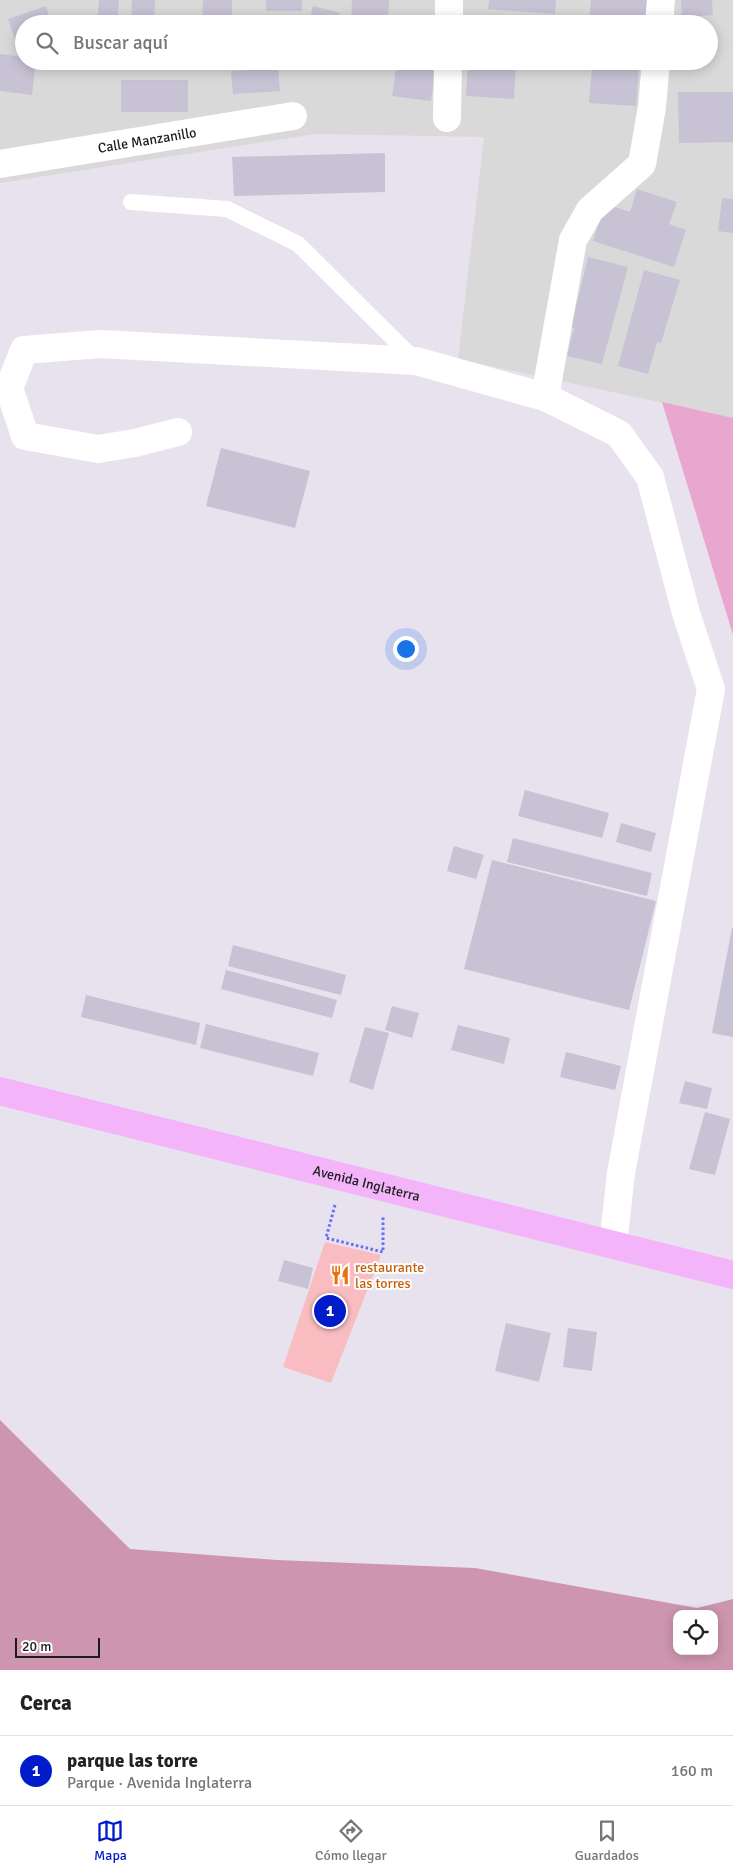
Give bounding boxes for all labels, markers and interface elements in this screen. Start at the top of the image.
search box [15,15,718,70]
icon: search [33,29,61,57]
text: Buscar aquí [73,31,168,55]
street label: Calle Manzanillo [97,124,198,157]
your location [393,636,419,662]
street label: Avenida Inglaterra [311,1162,422,1205]
place label: restaurante las torres [355,1259,424,1292]
restaurant icon: restaurante las torres [329,1264,351,1286]
pin: 1 [314,1292,346,1330]
map controls [673,1610,718,1655]
button: locate [673,1610,718,1655]
scale bar [15,1635,100,1658]
text: 20 m [22,1638,51,1655]
text: Cerca [20,1690,72,1716]
text: parque las torre [67,1749,198,1773]
text: 1 [32,1761,40,1781]
text: 160 m [671,1761,713,1781]
text: Parque · Avenida Inglaterra [67,1773,252,1793]
tab: Mapa [94,1817,127,1864]
tab: Cómo llegar [315,1817,387,1864]
tab: Guardados [575,1817,639,1864]

